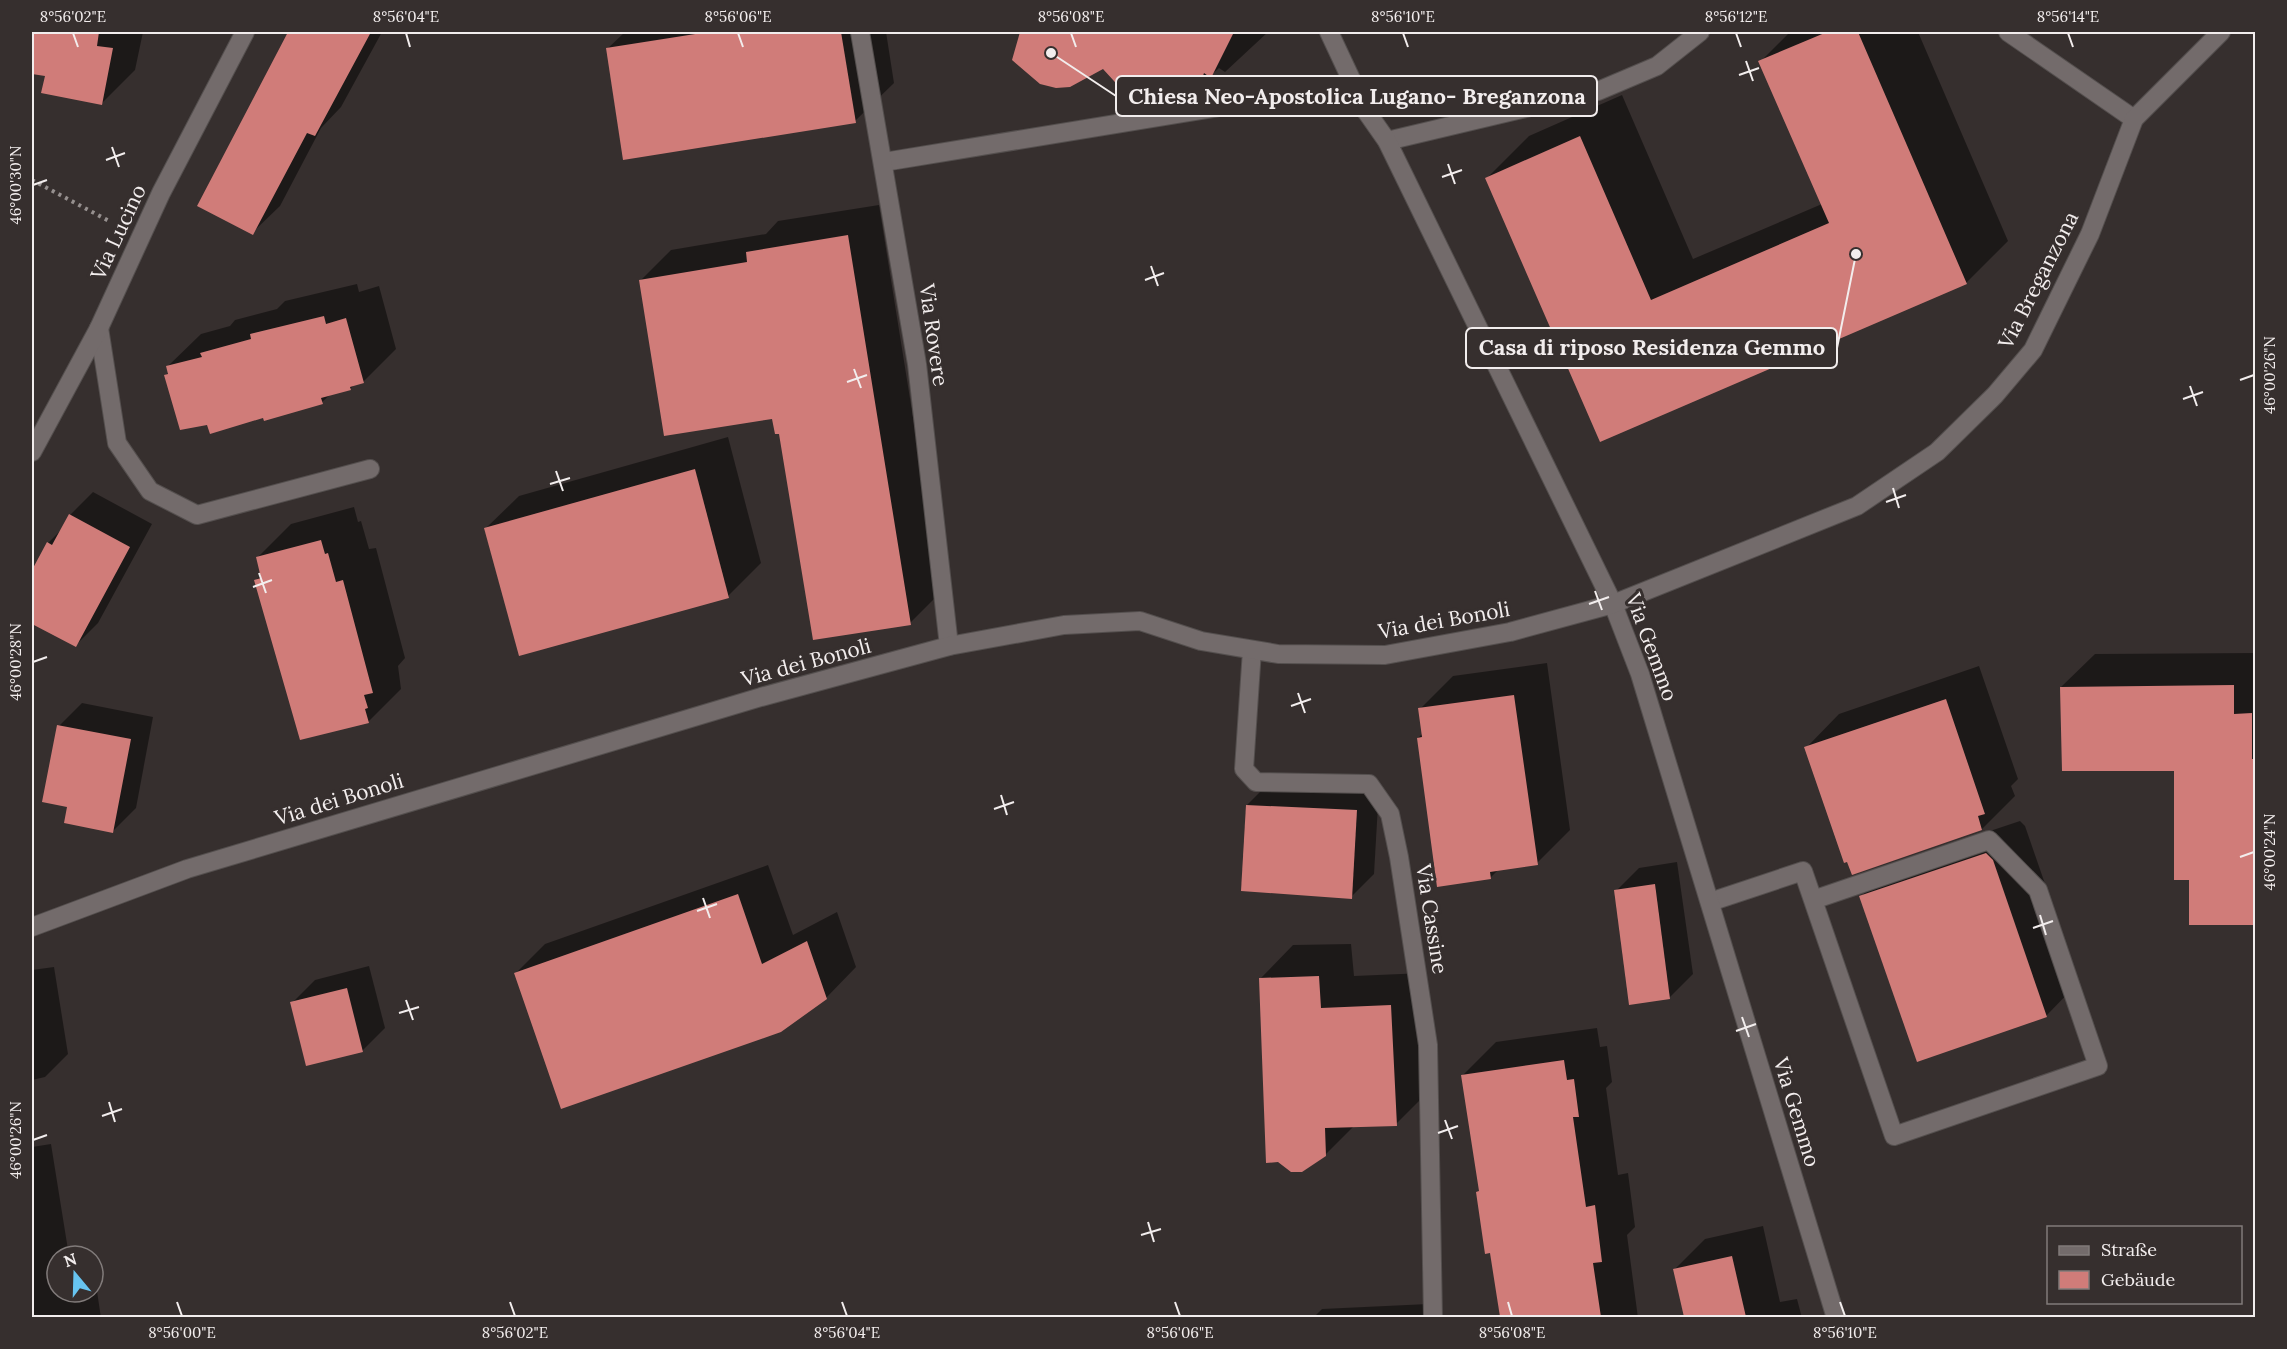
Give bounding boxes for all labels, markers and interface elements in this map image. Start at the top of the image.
text: 8°56'02"E [40,7,106,26]
text: 8°56'04"E [373,7,439,26]
text: 8°56'06"E [705,7,771,26]
text: 8°56'08"E [1038,7,1104,26]
text: 8°56'10"E [1371,7,1435,26]
text: 8°56'12"E [1705,7,1767,26]
text: 8°56'14"E [2037,7,2099,26]
callout: Chiesa Neo-Apostolica Lugano- Breganzona [1116,76,1597,116]
text: Chiesa Neo-Apostolica Lugano- Breganzona [1128,82,1586,110]
text: 46°00'30"N [6,146,25,224]
street label: Via Lucino [84,180,152,285]
street label: Via Breganzona [1991,207,2084,354]
street label: Via Rovere [913,281,955,388]
callout: Casa di riposo Residenza Gemmo [1466,328,1837,368]
text: Casa di riposo Residenza Gemmo [1479,333,1825,361]
text: 46°00'26"N [2260,336,2279,414]
street label: Via Gemmo [1620,588,1684,705]
street label: Via dei Bonoli [1375,595,1512,645]
text: 46°00'28"N [6,623,25,701]
street label: Via dei Bonoli [737,632,874,693]
street label: Via dei Bonoli [270,767,407,832]
text: 46°00'24"N [2260,814,2279,890]
street label: Via Cassine [1410,861,1454,976]
street label: Via Gemmo [1767,1053,1826,1170]
text: 46°00'26"N [6,1101,25,1179]
legend [2047,1226,2242,1304]
text: Straße [2101,1238,2157,1261]
north arrow [45,1244,105,1304]
text: N [61,1248,79,1271]
text: Gebäude [2101,1268,2176,1291]
text: 8°56'00"E [148,1323,216,1342]
text: 8°56'02"E [482,1323,548,1342]
text: 8°56'04"E [814,1323,880,1342]
text: 8°56'06"E [1147,1323,1213,1342]
text: 8°56'08"E [1479,1323,1545,1342]
text: 8°56'10"E [1813,1323,1877,1342]

